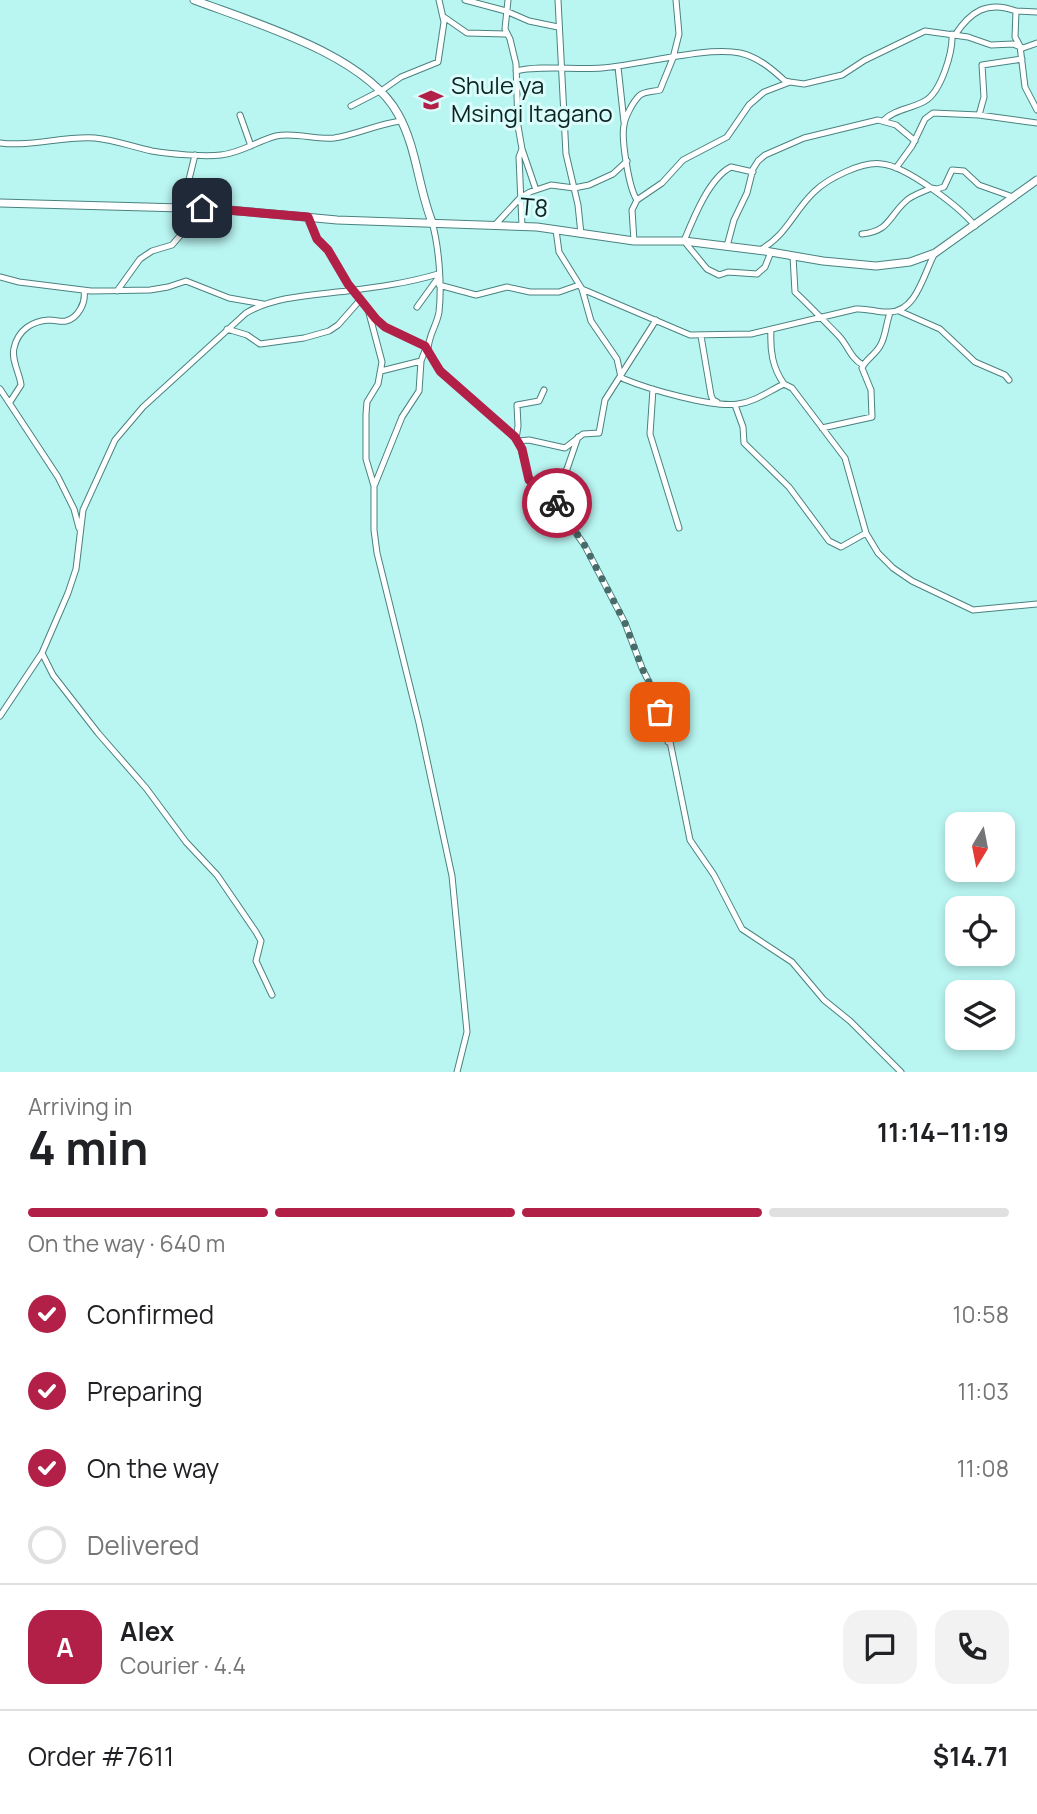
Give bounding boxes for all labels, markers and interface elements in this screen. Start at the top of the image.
place label: Shule ya Msingi Itagano [451,68,613,129]
school or university icon: Shule ya Msingi Itagano [417,86,445,114]
pin [172,178,232,238]
icon: home [183,189,221,227]
street label: T8 [519,189,550,224]
courier [522,468,592,538]
icon: bike [538,484,576,522]
pin [630,682,690,742]
icon: bag [641,693,679,731]
north arrow [945,812,1015,882]
map controls [945,812,1015,1050]
button: locate [945,896,1015,966]
button: layers [945,980,1015,1050]
text: Arriving in [28,1090,133,1122]
text: 11:14–11:19 [877,1114,1009,1150]
text: 4 min [28,1116,148,1179]
text: On the way · 640 m [28,1227,225,1259]
icon: check [28,1295,66,1333]
text: Confirmed [87,1296,214,1332]
text: 10:58 [952,1298,1009,1330]
icon: check [28,1372,66,1410]
text: Preparing [87,1373,203,1409]
text: 11:03 [957,1375,1009,1407]
icon: check [28,1449,66,1487]
text: On the way [87,1450,219,1486]
text: 11:08 [957,1452,1009,1484]
text: Delivered [87,1527,199,1563]
button: chat [843,1610,917,1684]
button: phone [935,1610,1009,1684]
text: Alex [120,1613,174,1649]
text: A [56,1629,74,1665]
text: Courier · 4.4 [120,1649,246,1681]
text: Order #7611 [28,1738,174,1774]
text: $14.71 [933,1738,1009,1774]

